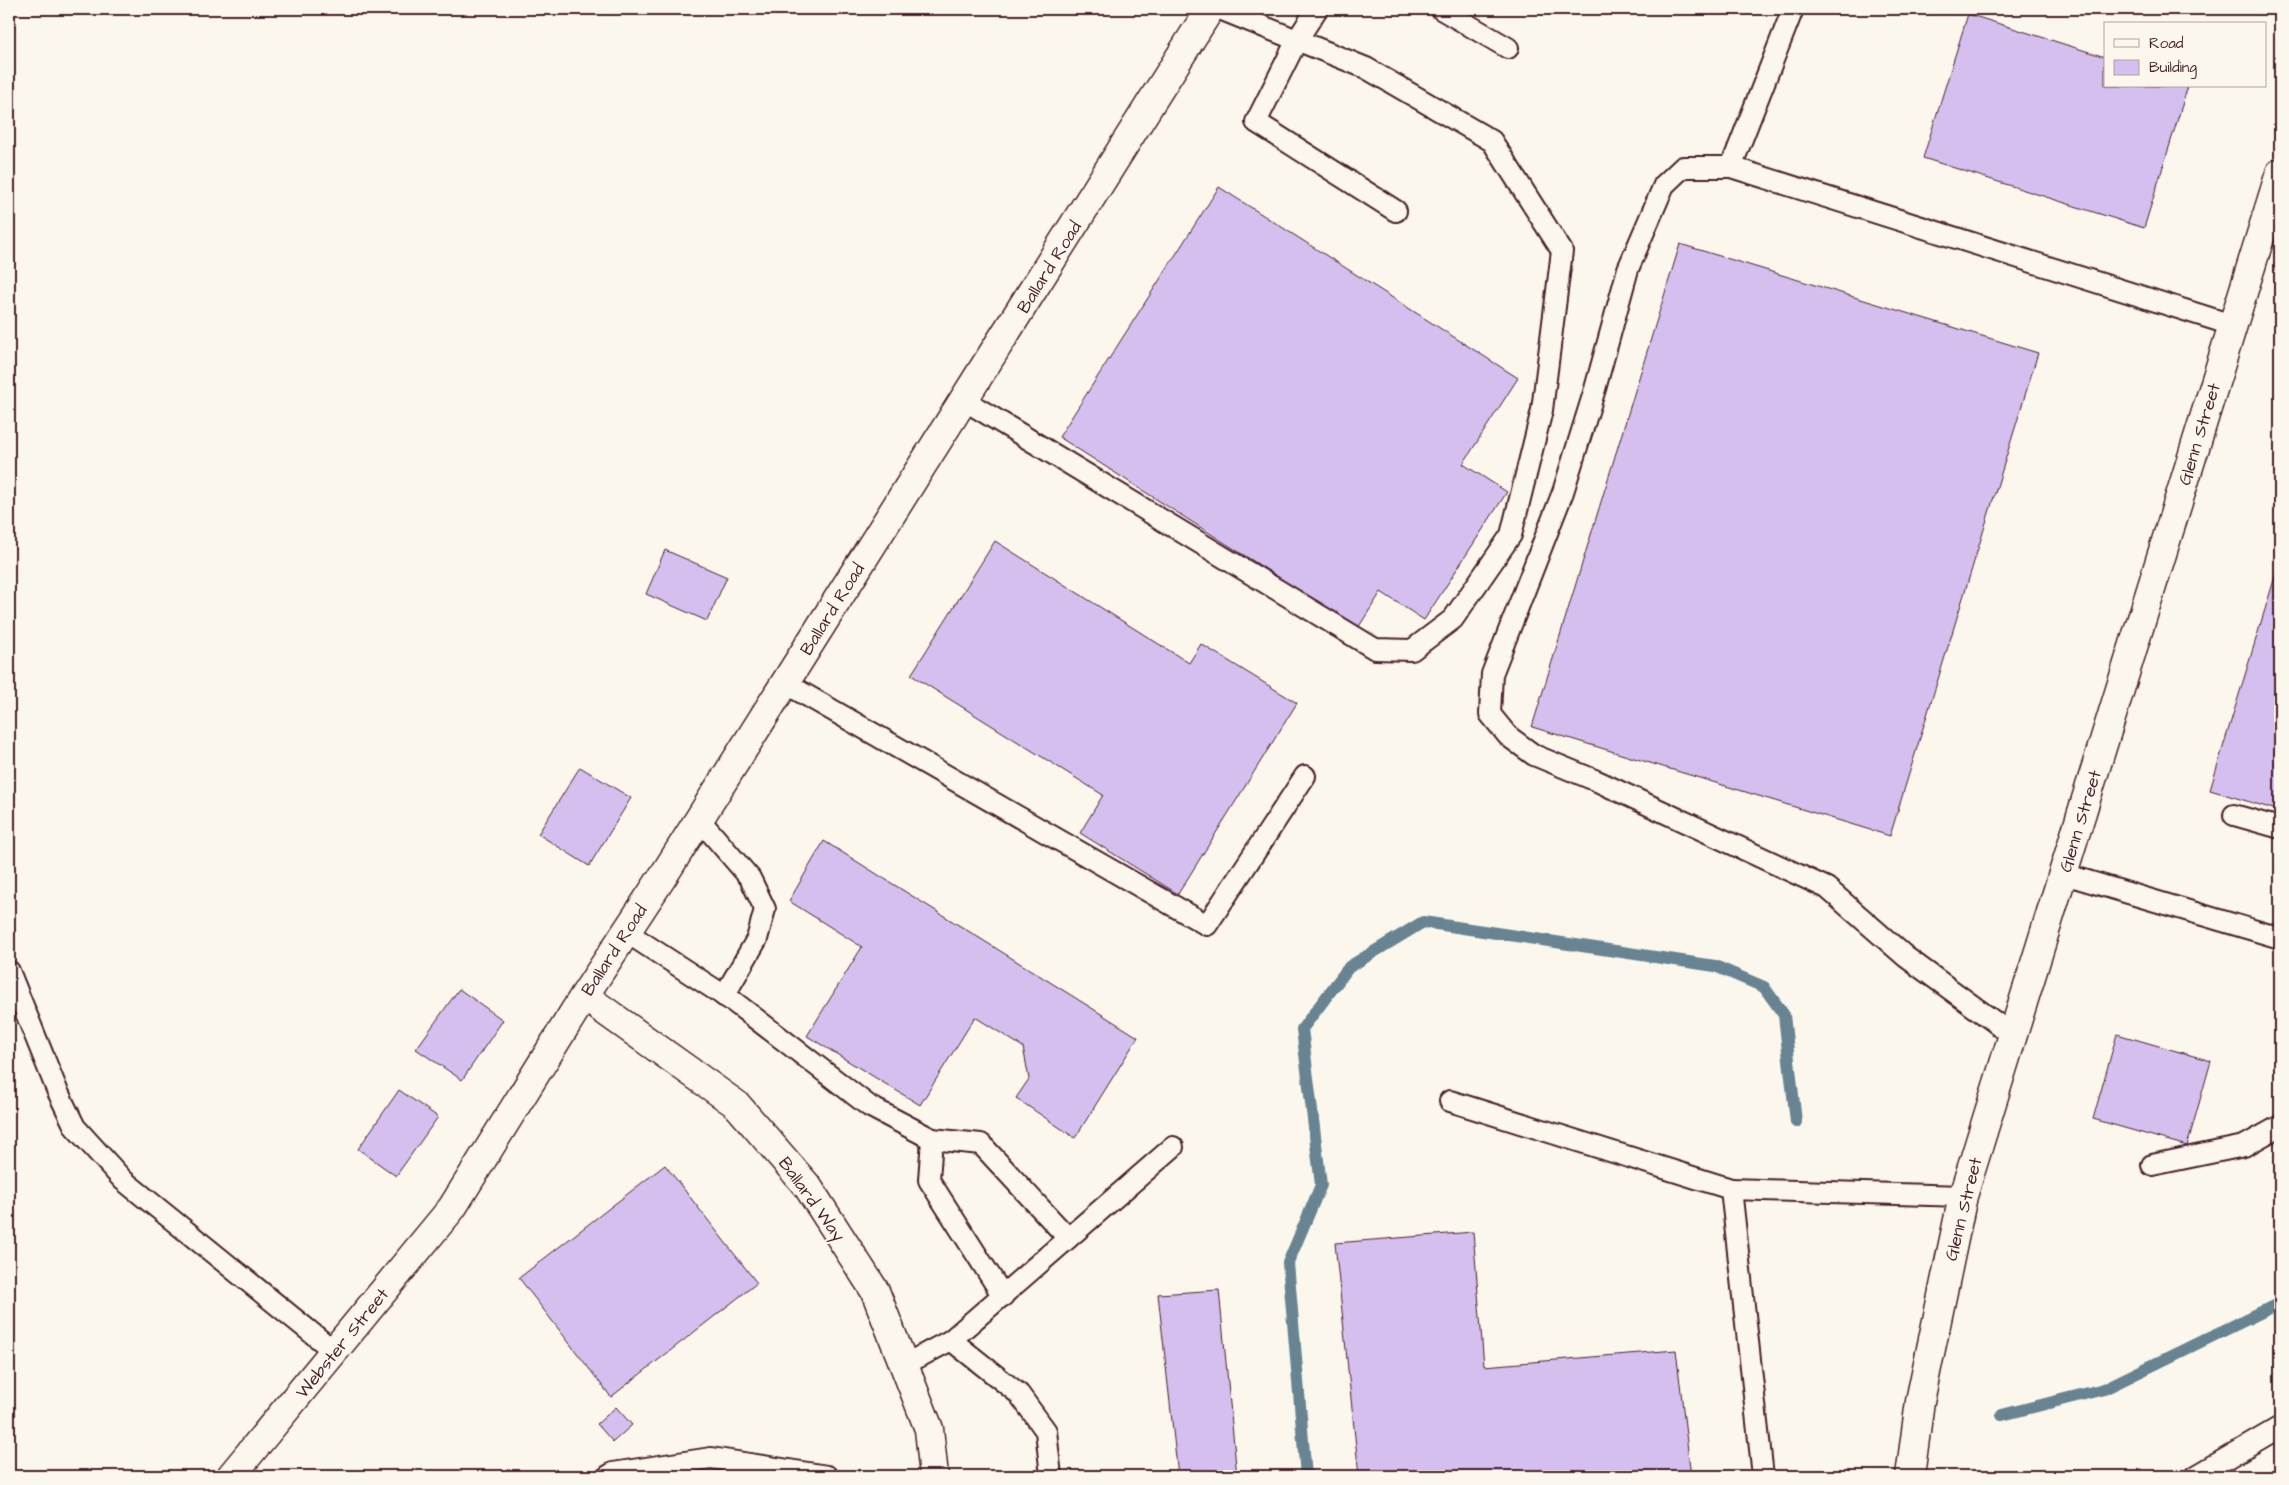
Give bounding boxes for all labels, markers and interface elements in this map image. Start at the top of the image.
legend [2104,22,2266,88]
text: Road [2149,33,2184,54]
text: Building [2149,57,2197,79]
street label: Ballard Road [1011,216,1088,318]
street label: Glenn Street [2172,379,2227,488]
street label: Ballard Road [794,558,871,660]
street label: Glenn Street [2053,766,2108,875]
street label: Ballard Road [575,900,653,1001]
street label: Ballard Way [772,1152,851,1247]
street label: Glenn Street [1939,1154,1989,1263]
street label: Webster Street [290,1282,395,1404]

